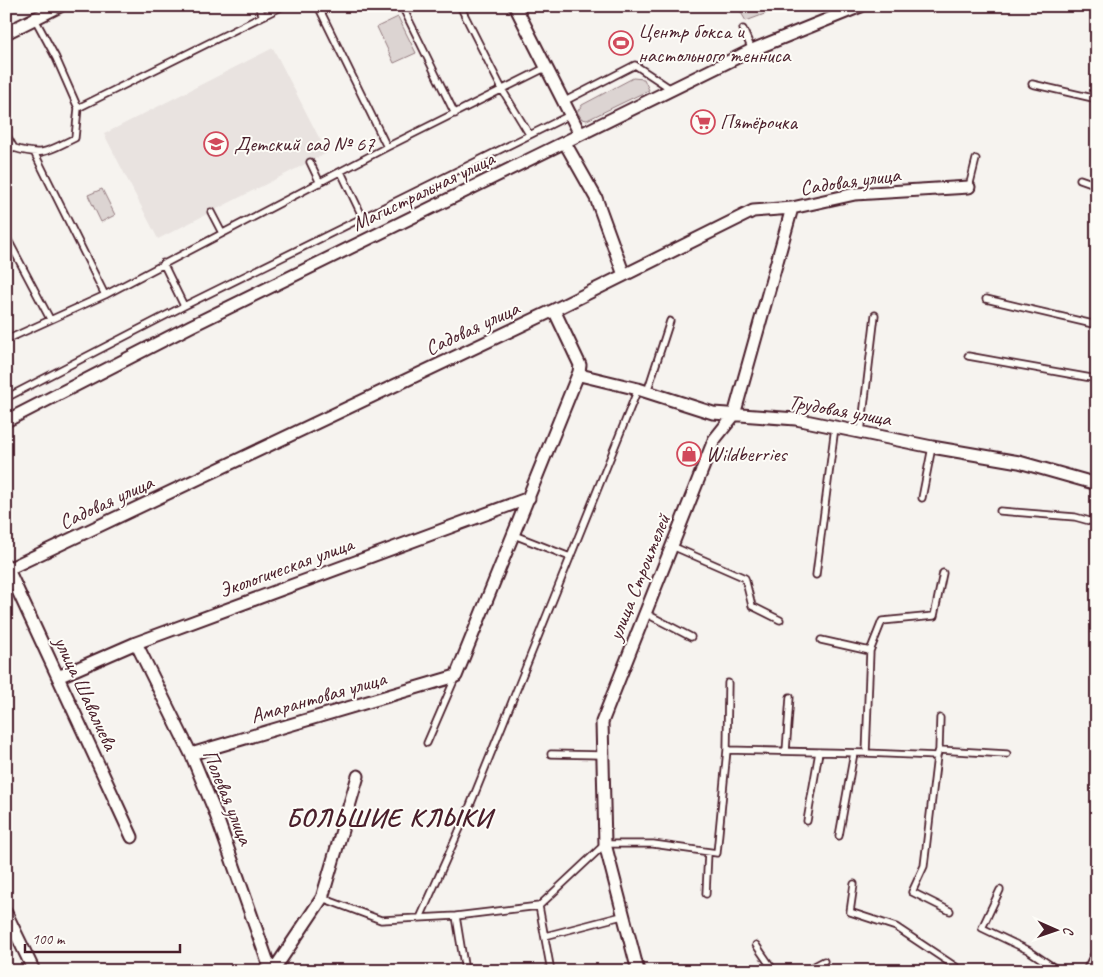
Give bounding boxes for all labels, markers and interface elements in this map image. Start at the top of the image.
place label: Центр бокса и настольного тенниса [638,18,792,68]
sports icon: Центр бокса и настольного тенниса [608,30,634,56]
supermarket icon: Пятёрочка [690,109,716,135]
place label: Пятёрочка [720,109,799,135]
school or university icon: Детский сад № 67 [203,131,229,157]
place label: Детский сад № 67 [234,131,376,157]
street label: Магистральная улица [347,145,500,237]
street label: Садовая улица [798,161,903,201]
street label: Садовая улица [421,294,525,361]
street label: Трудовая улица [787,388,895,432]
shop icon: Wildberries [676,441,702,467]
place label: Wildberries [706,441,788,467]
street label: Садовая улица [55,468,159,535]
street label: улица Строителей [601,509,677,646]
street label: Экологическая улица [215,530,359,603]
street label: улица Шавалиева [47,630,124,755]
street label: Амарантовая улица [247,665,390,729]
street label: Полевая улица [197,746,260,850]
district label: БОЛЬШИЕ КЛЫКИ [286,801,496,834]
north arrow [1030,904,1080,954]
scale bar [25,922,180,954]
text: С [1060,927,1077,936]
text: 100 m [32,930,66,949]

